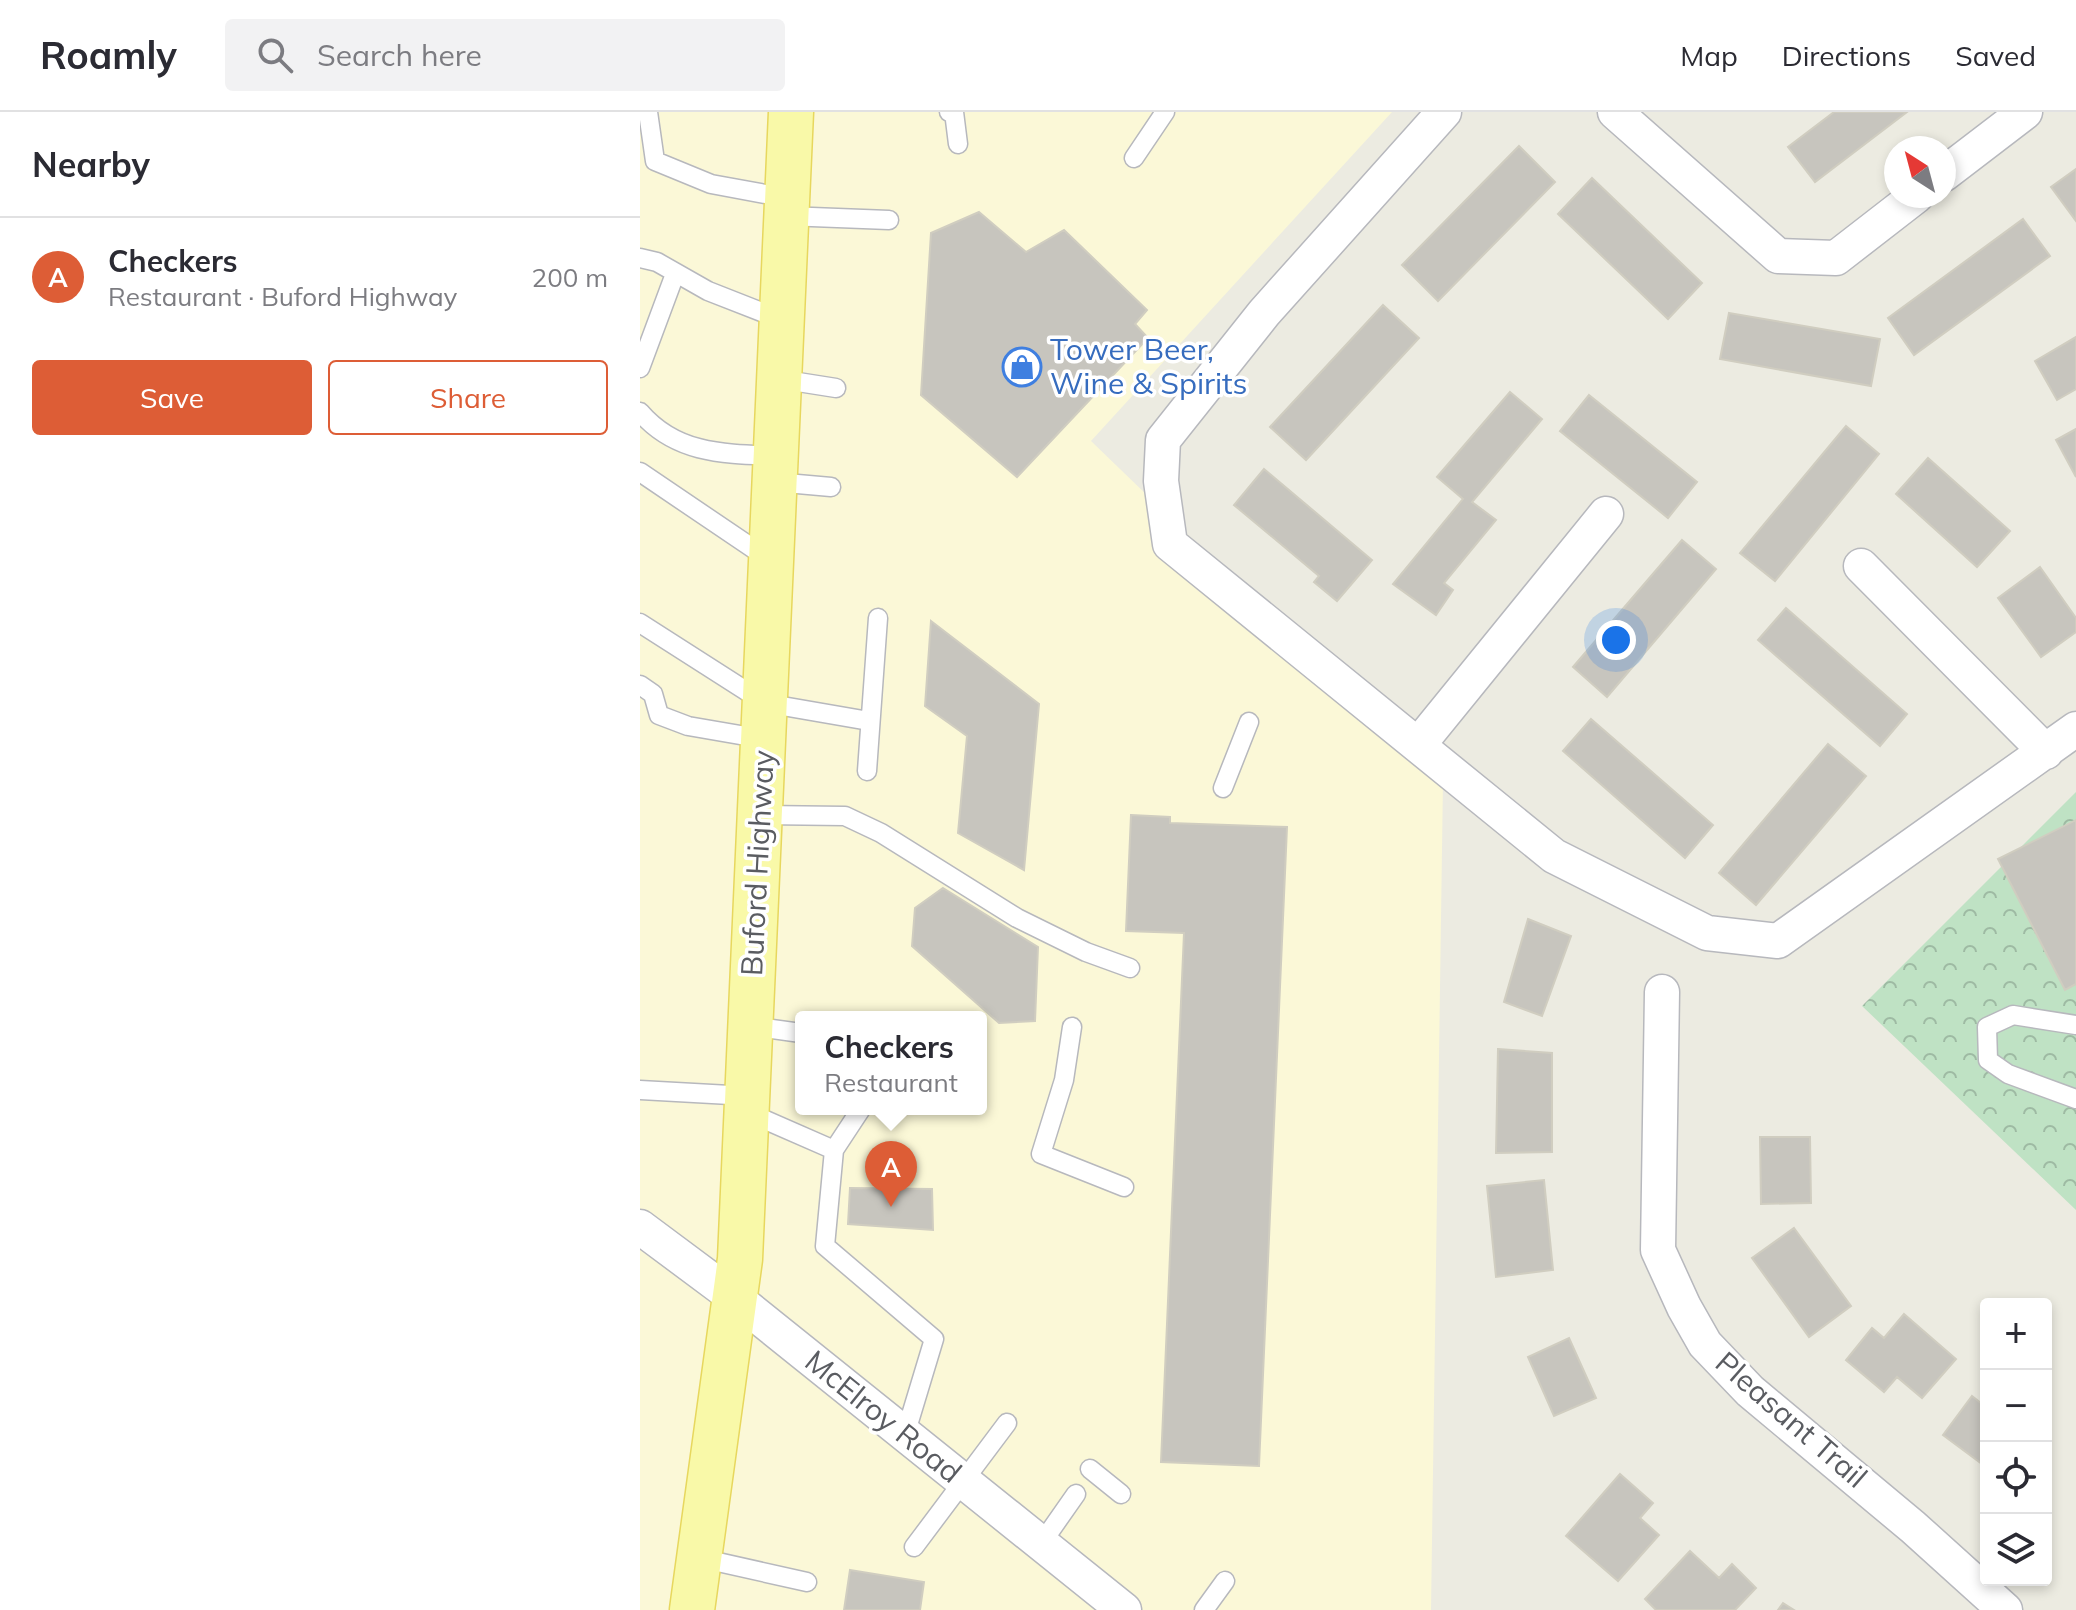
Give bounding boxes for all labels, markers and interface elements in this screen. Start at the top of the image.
search box [225,19,785,91]
text: Roamly [40,31,177,79]
icon: search [253,33,297,77]
text: Search here [317,36,482,74]
text: Map [1680,38,1738,73]
text: Directions [1782,38,1911,73]
text: Saved [1955,38,2036,73]
north arrow [1884,136,1956,208]
text: Nearby [32,143,150,186]
text: Checkers [108,242,238,280]
text: A [48,261,68,294]
text: 200 m [532,261,608,294]
text: Restaurant · Buford Highway [108,280,457,313]
place label: Tower Beer, Wine & Spirits [1050,330,1247,402]
shop icon: Tower Beer, Wine & Spirits [1001,346,1043,388]
button: Save [32,360,312,435]
button: Share [328,360,608,435]
your location [1596,620,1636,660]
street label: Buford Highway [732,749,782,977]
popup [795,1011,987,1115]
text: Checkers [824,1028,954,1066]
text: Restaurant [824,1066,958,1099]
pin: A [865,1141,917,1207]
map controls [1980,1298,2052,1586]
button: + [1980,1298,2052,1370]
street label: McElroy Road [798,1342,970,1491]
street label: Pleasant Trail [1708,1343,1875,1495]
button: − [1980,1370,2052,1442]
button: locate [1980,1442,2052,1514]
button: layers [1980,1514,2052,1586]

